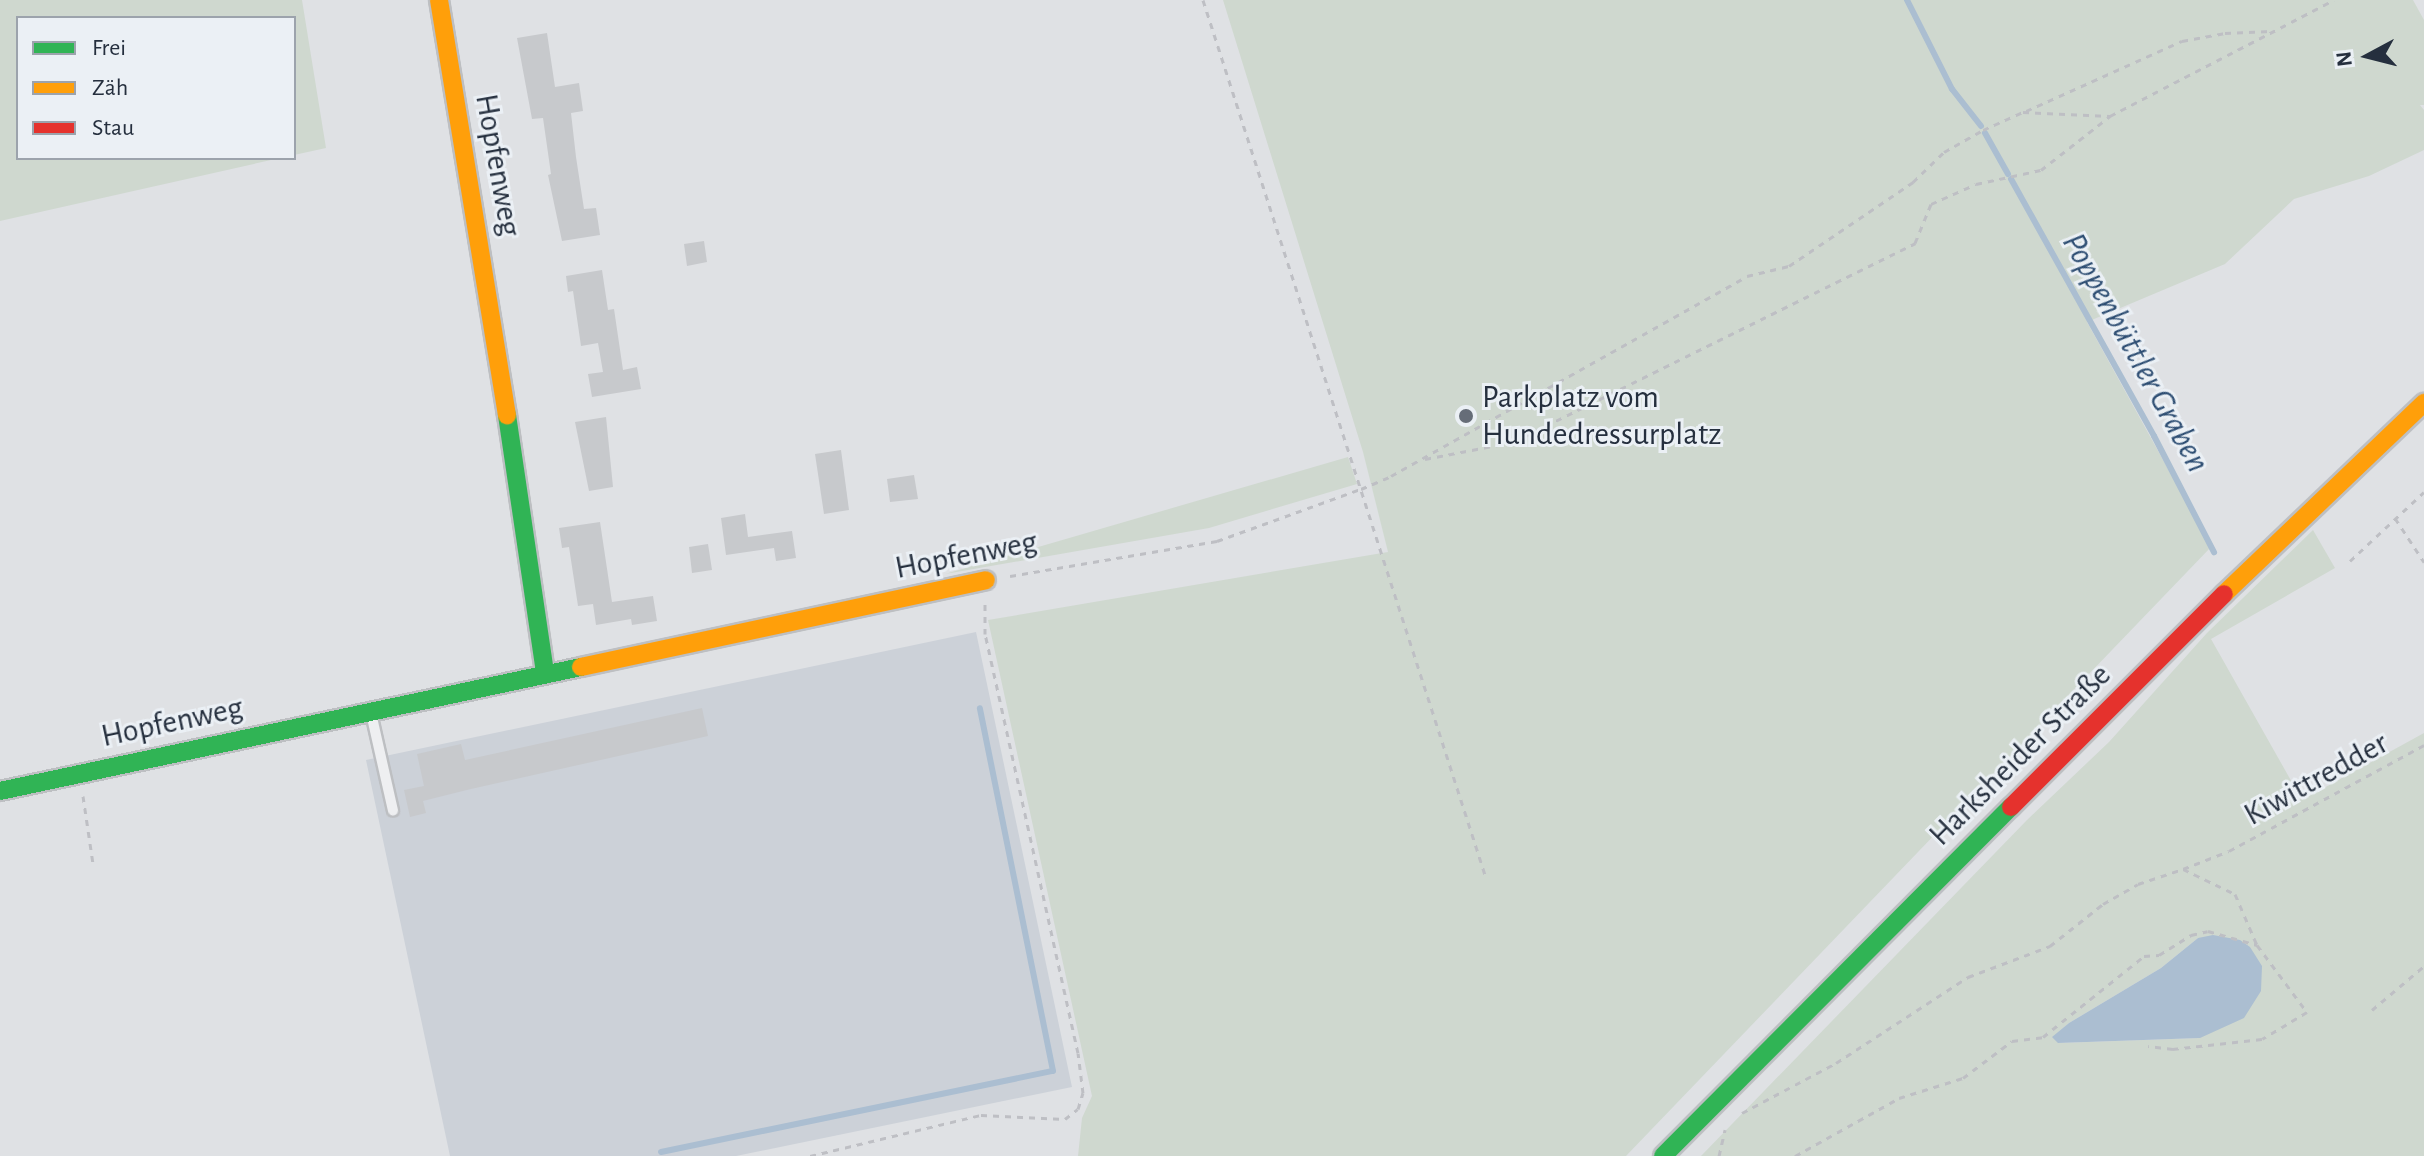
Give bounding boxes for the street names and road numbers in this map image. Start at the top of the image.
street label: Hopfenweg [467,91,529,239]
street label: Hopfenweg [892,522,1040,588]
street label: Harksheider Straße [1921,656,2119,854]
street label: Hopfenweg [98,688,246,756]
street label: Kiwittredder [2237,724,2395,834]

